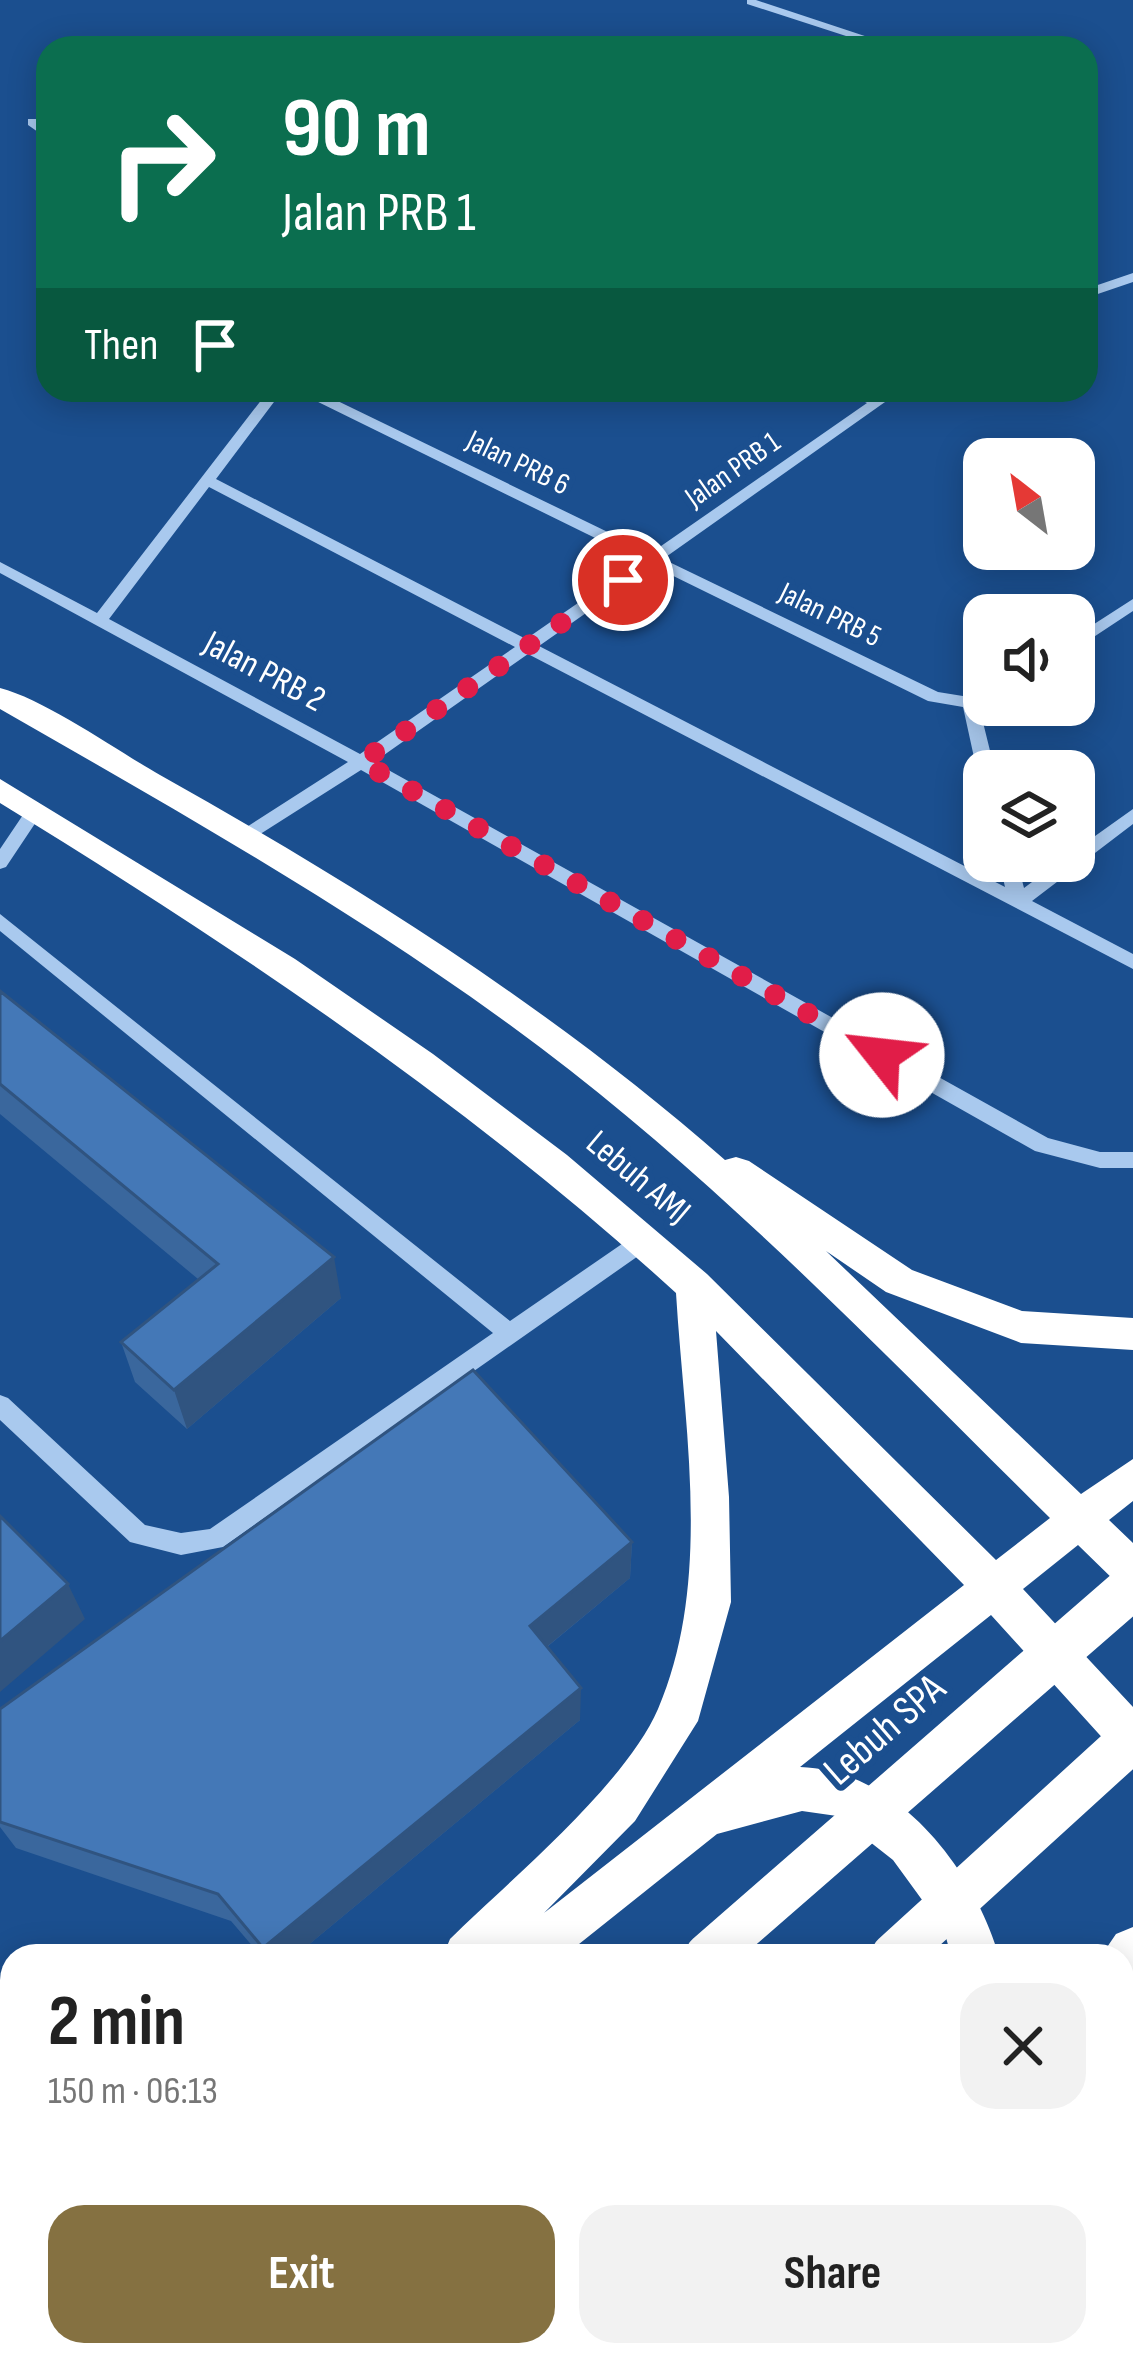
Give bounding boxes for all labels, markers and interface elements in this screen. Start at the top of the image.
text: 90 m [282,79,431,180]
icon: right [84,84,240,240]
text: Jalan PRB 1 [282,181,476,246]
icon: arrive [182,312,248,378]
text: Then [84,318,158,373]
street label: Jalan PRB 6 [460,422,575,503]
street label: Jalan PRB 1 [678,424,788,516]
north arrow [963,438,1095,570]
map controls [963,438,1095,882]
pin [572,529,674,631]
icon: arrive [590,547,656,613]
street label: Jalan PRB 5 [772,574,887,655]
button: sound [963,594,1095,726]
street label: Jalan PRB 2 [195,622,332,722]
button: layers [963,750,1095,882]
position arrow [819,992,945,1118]
street label: Lebuh AMJ [577,1122,699,1234]
street label: Lebuh SPA [814,1663,957,1797]
text: 2 min [48,1979,185,2066]
button: close [960,1983,1086,2109]
text: 150 m · 06:13 [48,2068,218,2115]
button: Exit [48,2205,555,2343]
button: Share [579,2205,1086,2343]

